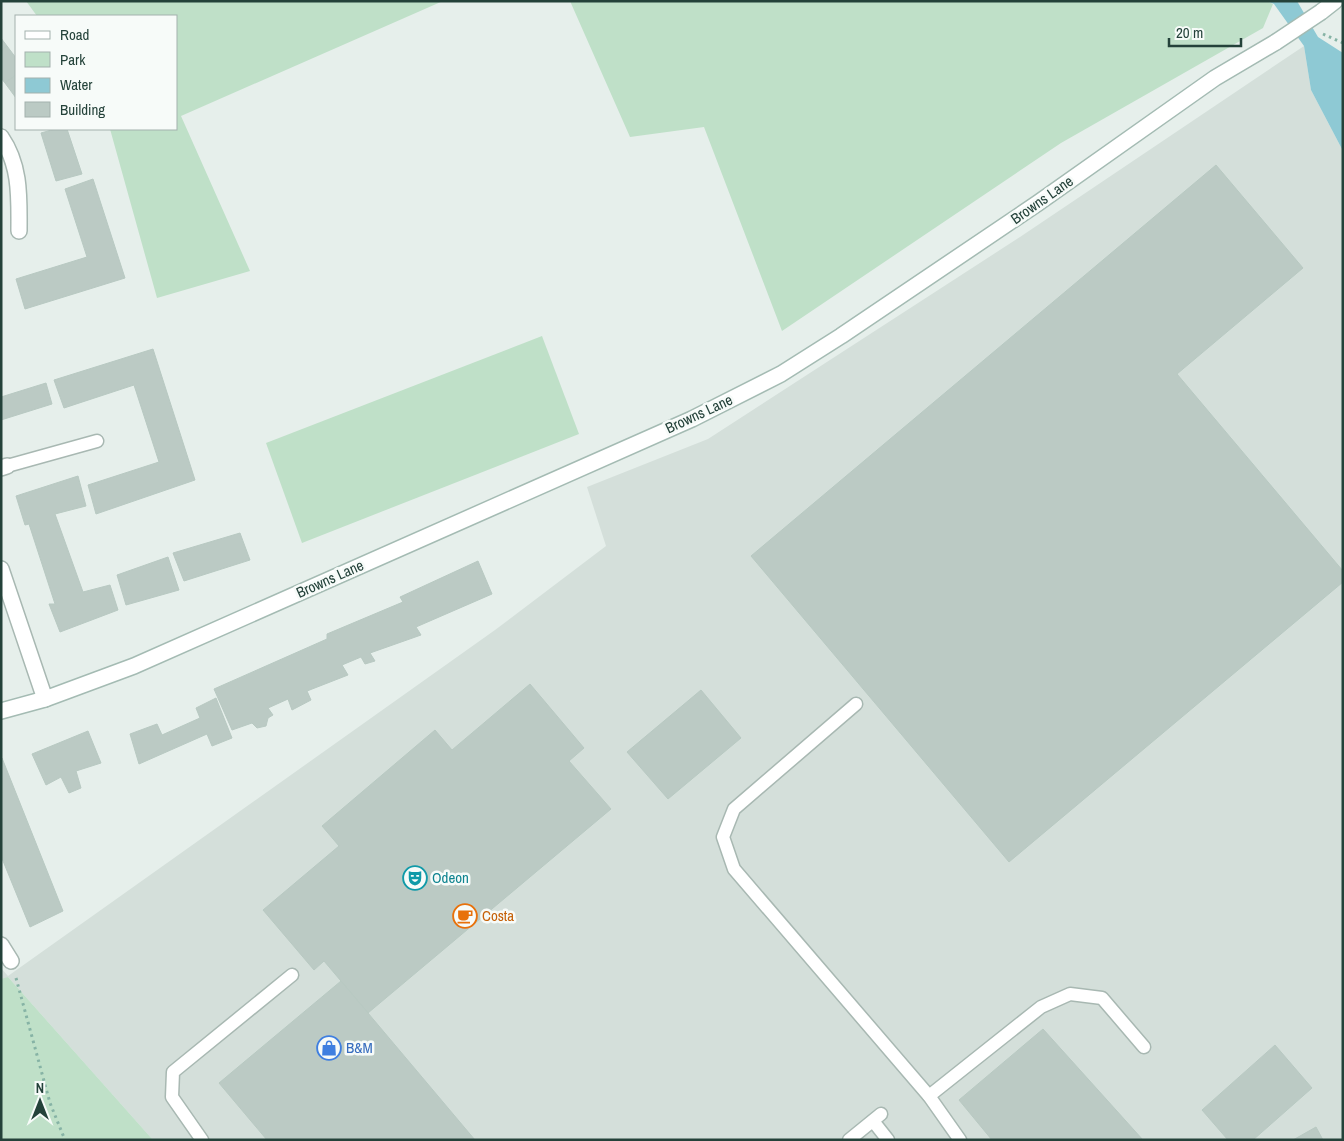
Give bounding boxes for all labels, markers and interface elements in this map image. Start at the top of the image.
legend [15,15,178,130]
scale bar [1169,15,1242,47]
text: 20 m [1176,22,1203,43]
text: Road [60,24,89,45]
text: Park [60,49,86,70]
text: Water [60,74,92,95]
text: Building [60,99,105,120]
street label: Browns Lane [1006,170,1077,229]
street label: Browns Lane [662,389,736,438]
street label: Browns Lane [293,554,367,603]
theatre icon: Odeon [402,865,428,891]
place label: Odeon [432,867,469,888]
cafe icon: Costa [452,903,478,929]
place label: Costa [482,905,514,926]
shop icon: B&M [316,1035,342,1061]
place label: B&M [346,1037,373,1058]
north arrow [15,1076,65,1126]
text: N [36,1079,44,1097]

